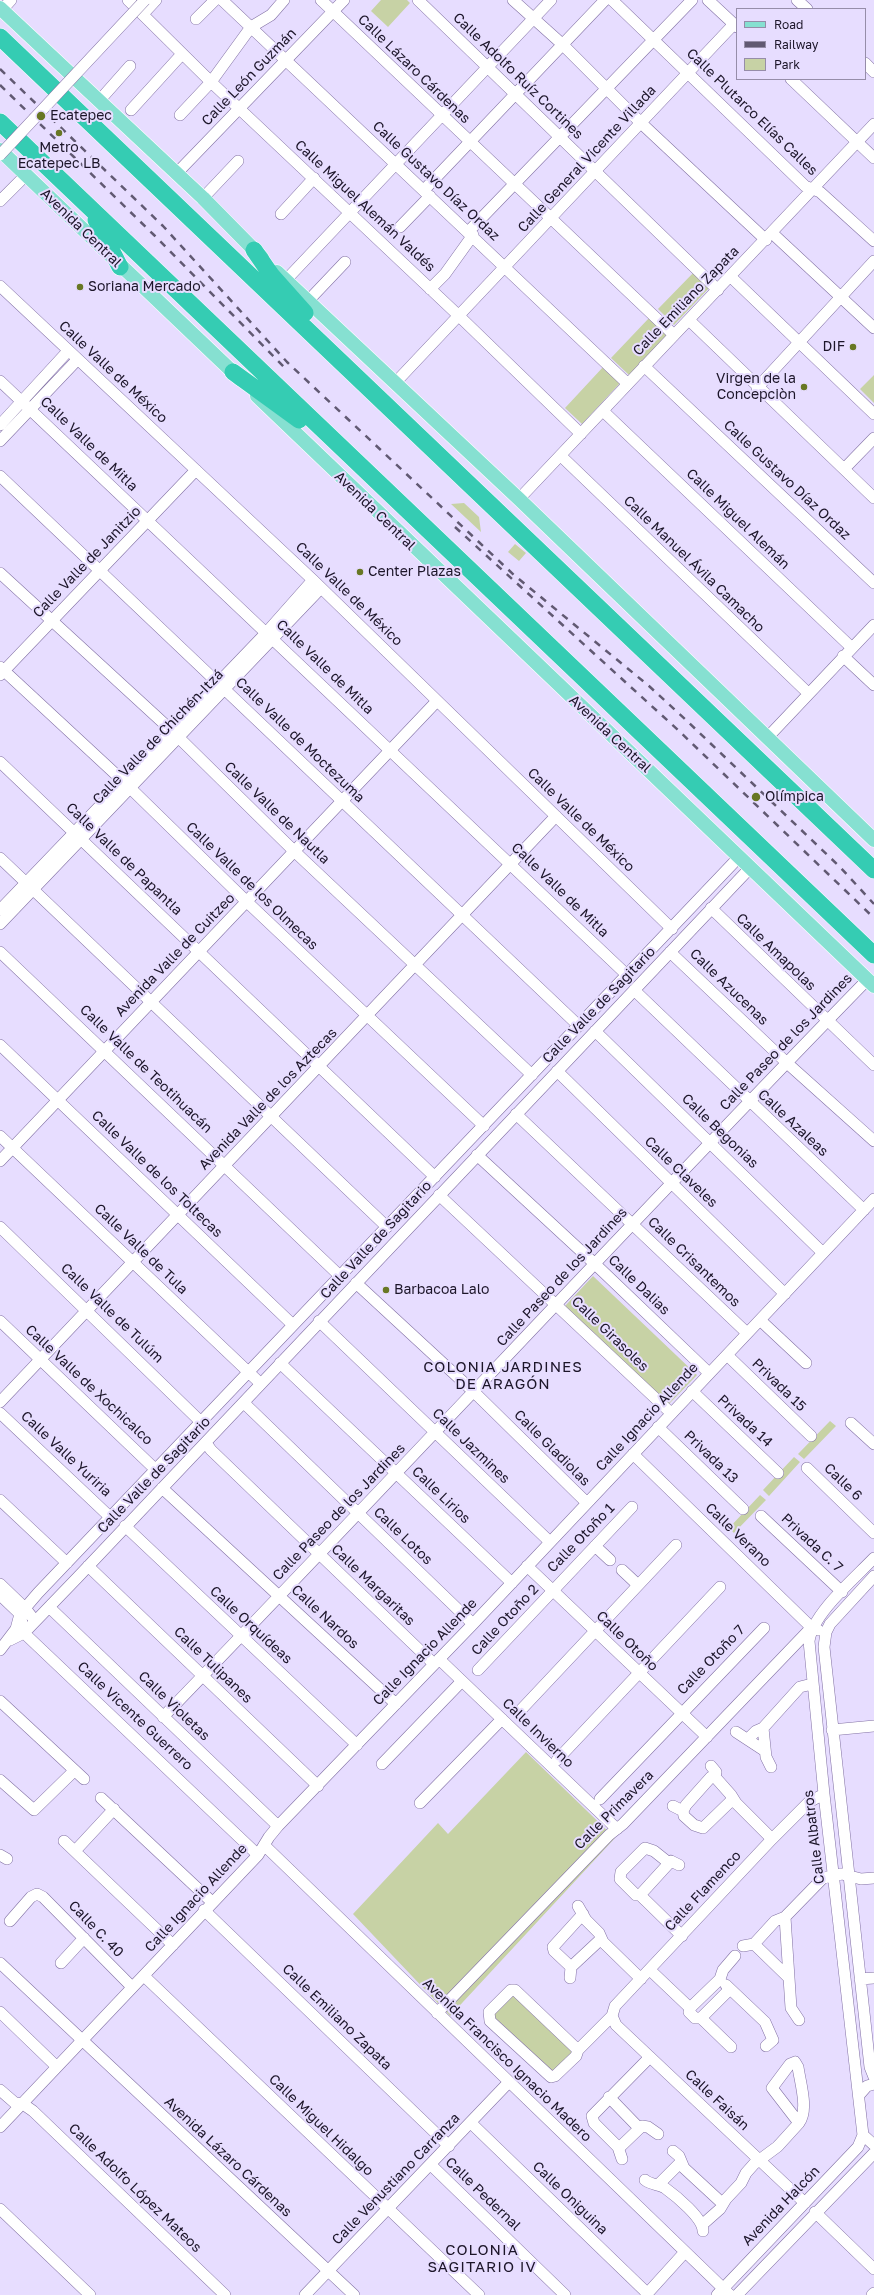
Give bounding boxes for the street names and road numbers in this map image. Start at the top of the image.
street label: Calle Adolfo Ruíz Cortines [449,9,587,143]
street label: Calle Lázaro Cárdenas [354,11,474,127]
street label: Calle León Guzmán [198,25,300,129]
street label: Calle Plutarco Elías Calles [683,45,821,179]
street label: Calle General Vicente Villada [514,82,660,236]
street label: Calle Gustavo Díaz Ordaz [369,118,503,244]
street label: Calle Miguel Alemán Valdés [291,137,439,275]
street label: Avenida Central [37,185,125,271]
street label: Calle Emiliano Zapata [629,243,743,359]
street label: Calle Valle de México [55,317,171,427]
street label: Calle Valle de Mitla [37,393,141,495]
street label: Calle Gustavo Díaz Ordaz [720,417,854,543]
street label: Calle Miguel Alemán [683,465,793,573]
street label: Avenida Central [331,468,419,554]
street label: Calle Manuel Ávila Camacho [620,492,768,636]
street label: Calle Valle de Janitzio [29,503,145,621]
street label: Calle Valle de México [292,539,406,649]
street label: Calle Valle de Mitla [273,616,377,718]
street label: Calle Valle de Chichén-Itzá [89,666,227,808]
street label: Calle Valle de Moctezuma [232,674,368,806]
street label: Avenida Central [566,692,654,776]
street label: Calle Valle de Nautla [221,758,333,868]
street label: Calle Valle de México [524,765,638,875]
street label: Calle Valle de Papantla [62,799,186,919]
street label: Calle Valle de los Olmecas [183,818,321,954]
street label: Calle Valle de Mitla [508,839,612,941]
street label: Avenida Valle de Cuitzeo [112,890,238,1020]
street label: Calle Amapolas [733,910,819,994]
street label: Calle Valle de Sagitario [539,943,659,1067]
street label: Calle Azucenas [686,945,772,1029]
street label: Calle Paseo de los Jardines [716,970,856,1114]
street label: Calle Valle de Teotihuacán [76,1001,216,1137]
street label: Avenida Valle de los Aztecas [196,1024,340,1174]
street label: Calle Azaleas [754,1086,832,1160]
street label: Calle Begonias [678,1090,762,1172]
street label: Calle Valle de los Toltecas [88,1107,226,1241]
street label: Calle Claveles [641,1133,721,1211]
street label: Calle Valle de Sagitario [317,1177,435,1303]
street label: Calle Valle de Tula [91,1200,191,1298]
street label: Calle Paseo de los Jardines [493,1204,631,1350]
street label: Calle Crisantemos [644,1213,744,1311]
street label: Calle Dalias [605,1251,673,1319]
street label: Calle Valle de Tulúm [57,1260,167,1366]
street label: Calle Girasoles [568,1293,652,1375]
street label: Calle Valle de Xochicalco [22,1321,156,1449]
street label: Privada 15 [748,1355,810,1415]
street label: Calle Ignacio Allende [592,1359,702,1475]
street label: Privada 14 [714,1391,776,1451]
street label: Calle Jazmines [429,1405,513,1487]
street label: Calle Gladiolas [510,1406,594,1490]
street label: Calle Valle Yuriria [17,1408,115,1500]
street label: Calle Valle de Sagitario [94,1413,214,1537]
street label: Privada 13 [680,1427,742,1487]
street label: Calle Paseo de los Jardines [269,1440,409,1584]
street label: Calle 6 [820,1460,866,1504]
street label: Calle Lirios [408,1463,474,1527]
street label: Calle Otoño 1 [544,1500,618,1576]
street label: Calle Verano [702,1500,774,1570]
street label: Calle Lotos [370,1504,436,1568]
street label: Privada C. 7 [778,1510,846,1576]
street label: Calle Margaritas [328,1541,418,1629]
street label: Calle Nardos [288,1581,362,1653]
street label: Calle Otoño 2 [468,1581,542,1659]
street label: Calle Orquídeas [206,1583,296,1667]
street label: Calle Ignacio Allende [370,1595,480,1709]
street label: Calle Otoño [593,1607,661,1675]
street label: Calle Otoño 7 [674,1622,748,1698]
street label: Calle Tulipanes [170,1623,256,1707]
street label: Calle Vicente Guerrero [74,1658,196,1774]
street label: Calle Violetas [135,1668,213,1744]
street label: Calle Invierno [499,1695,577,1771]
street label: Calle Primavera [571,1767,657,1853]
street label: Calle Albatros [800,1789,828,1885]
street label: Calle Ignacio Allende [141,1840,251,1956]
street label: Calle Flamenco [661,1847,745,1935]
street label: Calle C. 40 [65,1897,127,1961]
street label: Calle Emiliano Zapata [279,1960,395,2074]
street label: Avenida Francisco Ignacio Madero [419,1975,595,2145]
street label: Calle Faisán [681,2066,753,2134]
street label: Calle Miguel Hidalgo [265,2071,377,2179]
street label: Avenida Lázaro Cárdenas [161,2093,295,2221]
street label: Calle Venustiano Carranza [329,2110,463,2248]
street label: Calle Adolfo López Mateos [65,2120,205,2256]
street label: Calle Pedernal [442,2154,524,2234]
street label: Calle Oniguina [529,2158,611,2238]
street label: Avenida Halcón [739,2163,823,2249]

